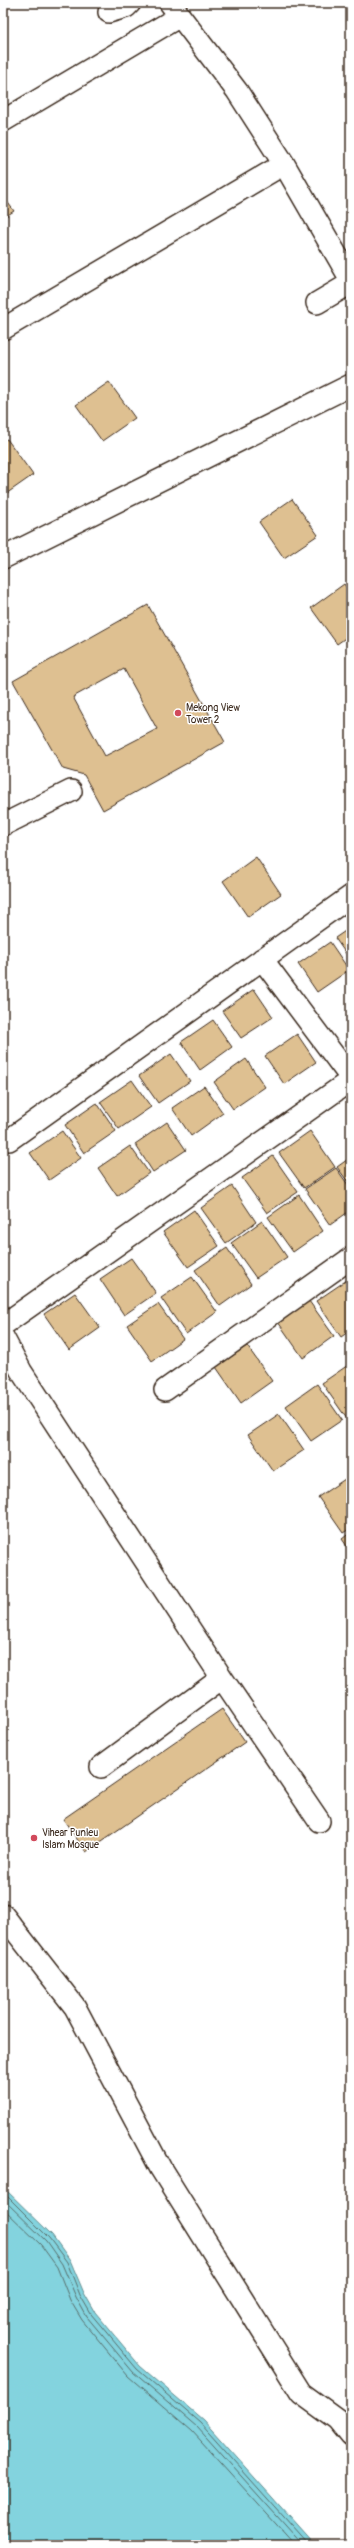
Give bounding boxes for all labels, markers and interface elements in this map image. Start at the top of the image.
place label: Mekong View Tower 2 [186,702,240,726]
marker: Mekong View Tower 2 [173,708,183,718]
place label: Vihear Punleu Islam Mosque [42,1827,99,1851]
marker: Vihear Punleu Islam Mosque [29,1833,39,1843]

